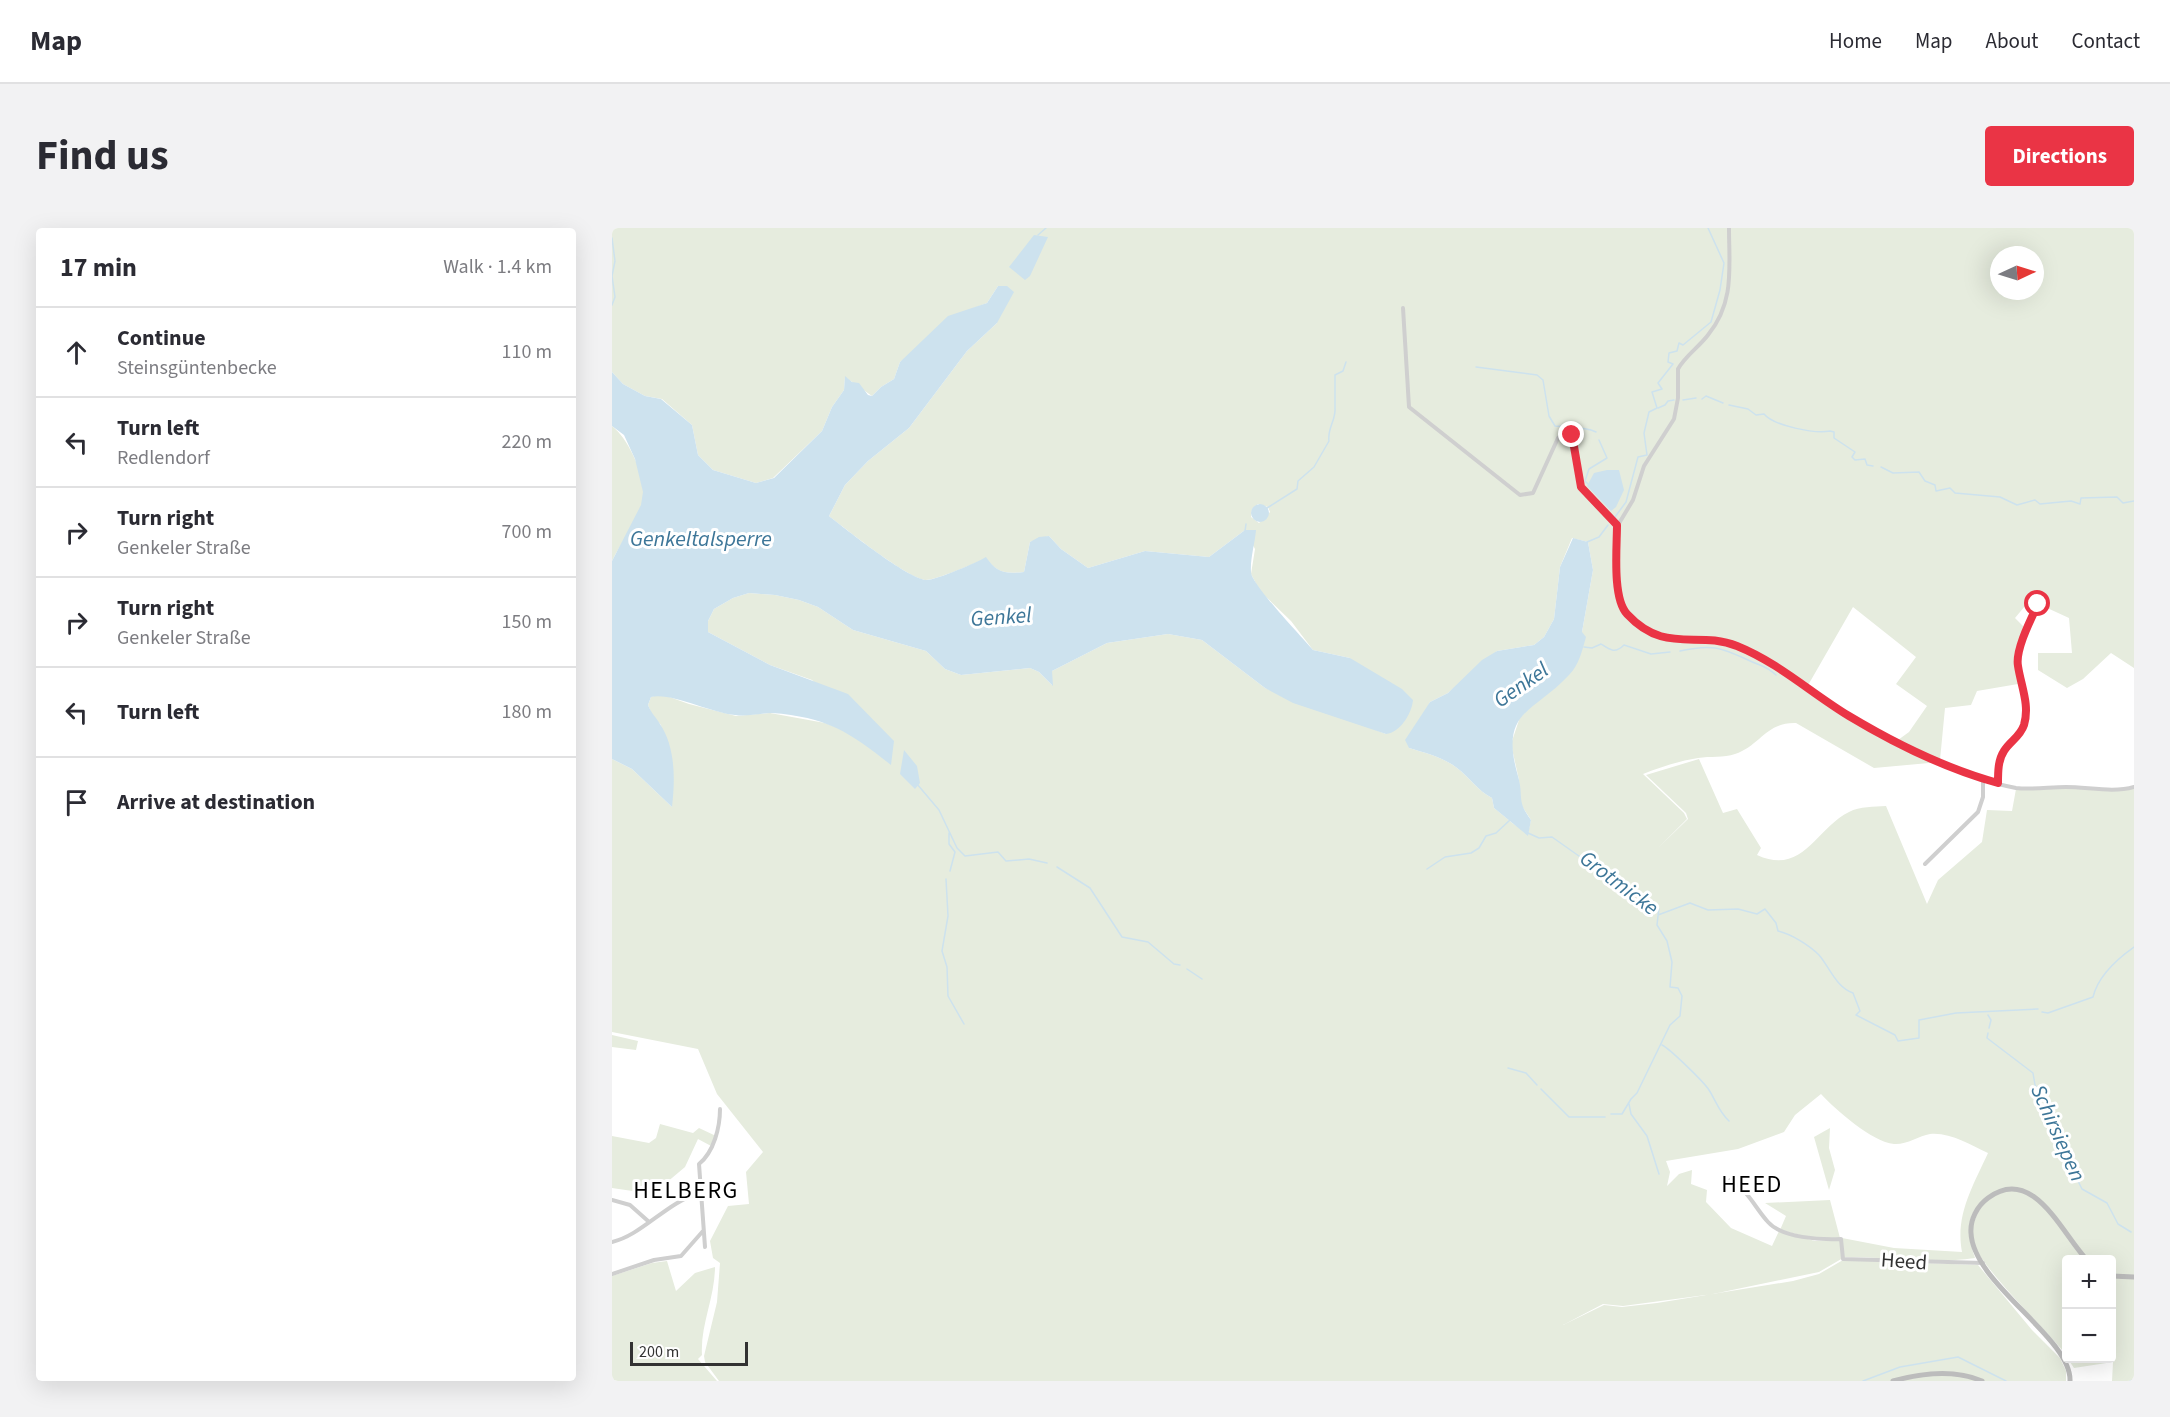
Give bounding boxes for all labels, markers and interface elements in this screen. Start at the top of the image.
text: Map [30,21,82,61]
text: Home [1829,26,1882,56]
text: Map [1915,26,1953,56]
text: About [1986,26,2038,56]
text: Contact [2071,26,2140,56]
text: Find us [36,126,169,186]
button: Directions [1985,126,2134,186]
north arrow [1990,246,2044,300]
text: 17 min [60,249,137,286]
text: Walk · 1.4 km [443,253,552,281]
text: Continue [117,322,206,354]
icon: ahead [60,336,93,369]
text: 110 m [502,338,552,366]
text: Steinsgüntenbecke [117,354,277,382]
text: Turn left [117,412,199,444]
route end [1558,421,1584,447]
icon: left [60,426,93,459]
text: 220 m [502,428,552,456]
text: Redlendorf [117,444,210,472]
text: Turn right [117,502,214,534]
icon: right [60,516,93,549]
text: 700 m [502,518,552,546]
water label: Genkeltalsperre [630,523,772,555]
text: Genkeler Straße [117,534,251,562]
route start [2024,590,2050,616]
text: Turn right [117,592,214,624]
water label: Genkel [969,599,1033,635]
icon: right [60,606,93,639]
text: 150 m [502,608,552,636]
text: Genkeler Straße [117,624,251,652]
water label: Genkel [1487,654,1556,716]
icon: left [60,696,93,729]
text: Turn left [117,696,199,728]
text: 180 m [502,698,552,726]
icon: arrive [60,786,93,819]
text: Arrive at destination [117,786,315,818]
water label: Grotmicke [1573,843,1665,923]
water label: Schirsiepen [2022,1079,2094,1187]
district label: HEED [1721,1167,1783,1202]
district label: HELBERG [633,1173,739,1208]
street label: Heed [1880,1244,1928,1278]
map controls [2062,1255,2116,1363]
button: + [2062,1255,2116,1309]
button: − [2062,1309,2116,1363]
scale bar [630,1339,748,1366]
text: 200 m [639,1341,679,1363]

